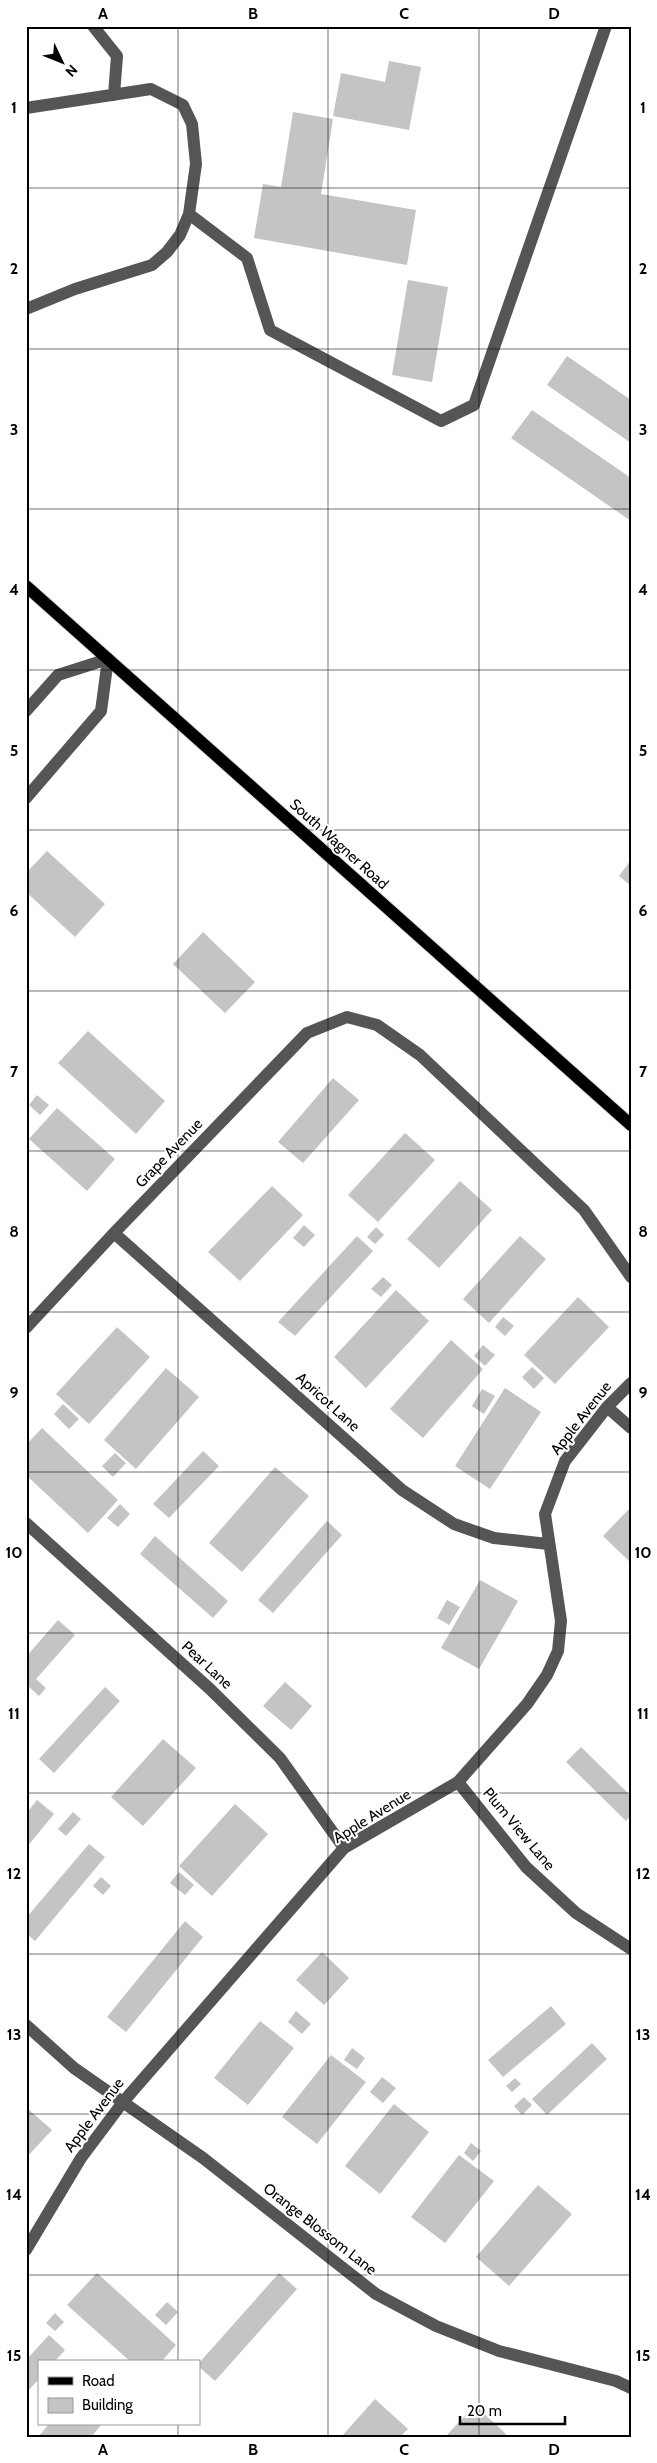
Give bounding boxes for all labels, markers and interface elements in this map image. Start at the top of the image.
text: A [98,4,108,23]
text: B [248,4,258,23]
text: C [399,4,409,23]
text: D [548,4,560,23]
north arrow [38,38,88,88]
text: N [62,61,81,81]
text: 1 [11,98,17,117]
text: 1 [640,98,646,117]
text: 2 [10,259,18,278]
text: 2 [639,259,647,278]
text: 3 [10,420,18,439]
text: 3 [639,420,647,439]
text: 4 [9,580,19,599]
text: 4 [638,580,648,599]
text: 5 [10,741,18,760]
text: 5 [639,741,647,760]
street label: South Wagner Road [286,795,392,893]
text: 6 [10,901,19,920]
text: 6 [639,901,648,920]
text: 7 [10,1062,19,1081]
text: 7 [639,1062,648,1081]
street label: Grape Avenue [132,1115,207,1191]
text: 8 [9,1222,19,1241]
text: 8 [638,1222,648,1241]
street label: Apricot Lane [292,1369,364,1436]
street label: Apple Avenue [547,1378,615,1458]
text: 9 [10,1383,19,1402]
text: 9 [639,1383,648,1402]
text: 10 [5,1543,23,1562]
text: 10 [634,1543,652,1562]
street label: Pear Lane [178,1637,236,1693]
text: 11 [8,1704,20,1723]
text: 11 [637,1704,649,1723]
street label: Plum View Lane [479,1784,559,1874]
street label: Apple Avenue [330,1785,414,1847]
text: 12 [7,1864,21,1883]
text: 12 [636,1864,650,1883]
text: 13 [7,2025,21,2044]
text: 13 [636,2025,650,2044]
street label: Apple Avenue [60,2074,128,2156]
street label: Orange Blossom Lane [260,2179,380,2279]
text: 14 [6,2185,22,2204]
text: 14 [635,2185,651,2204]
text: 15 [7,2346,21,2365]
text: 15 [636,2346,650,2365]
legend [38,2360,200,2426]
text: Road [82,2372,115,2390]
scale bar [460,2393,564,2425]
text: Building [82,2396,133,2414]
text: 20 m [467,2402,502,2420]
text: A [98,2440,108,2459]
text: B [248,2440,258,2459]
text: C [399,2440,409,2459]
text: D [548,2440,560,2459]

